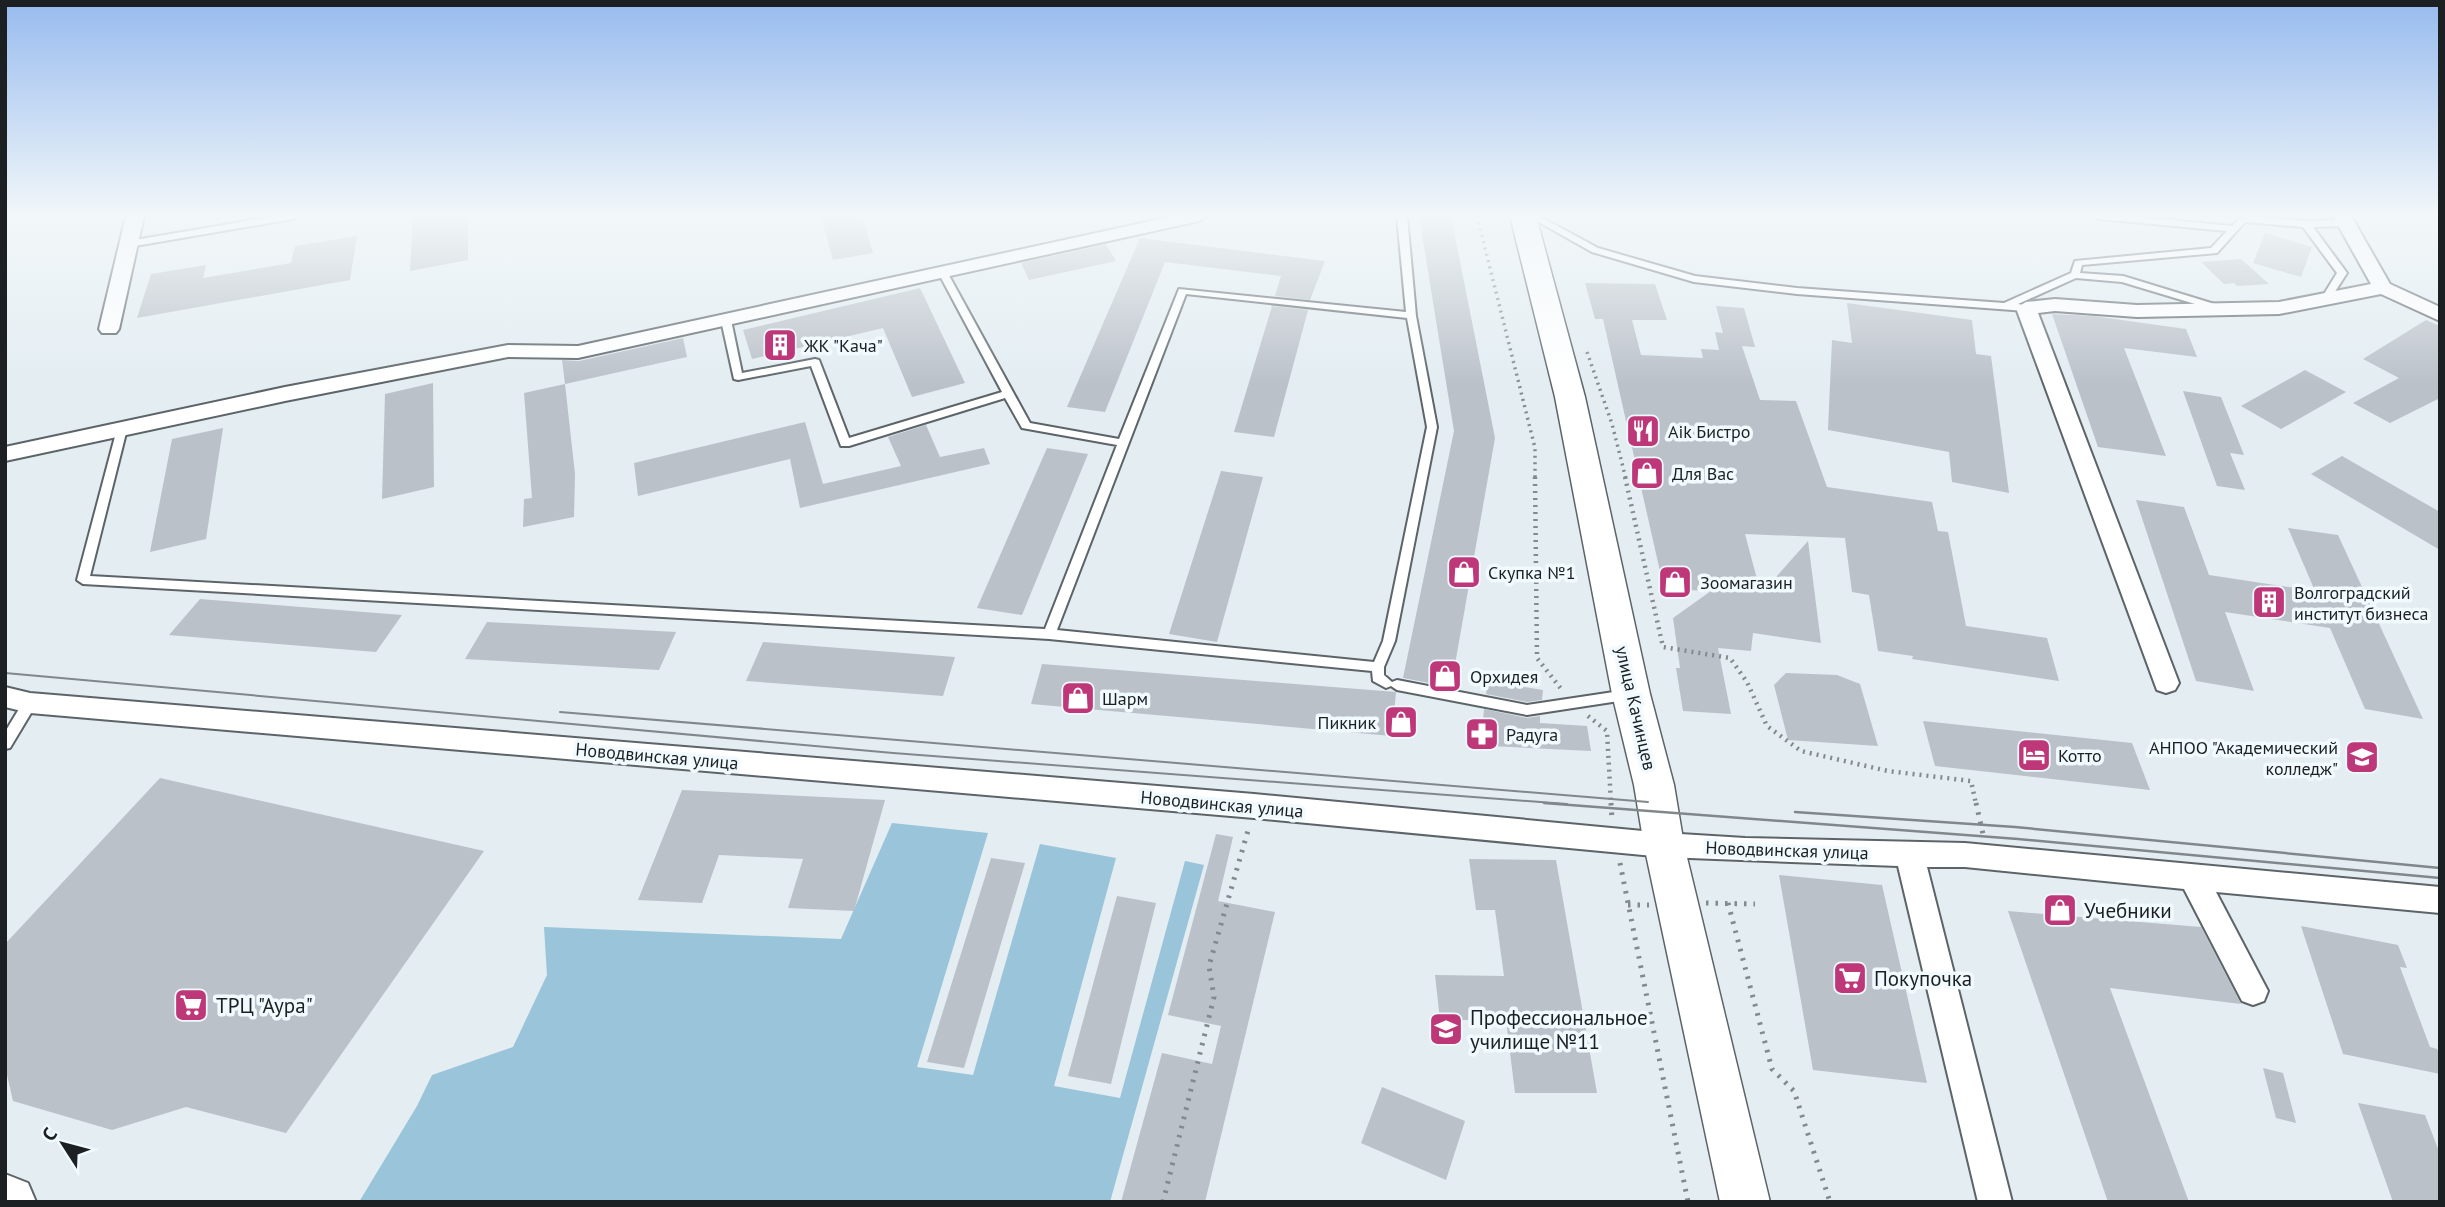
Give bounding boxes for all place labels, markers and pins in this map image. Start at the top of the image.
building icon: ЖК "Кача" [761,326,799,364]
place label: ЖК "Кача" [803,334,883,357]
restaurant icon: Aik Бистро [1624,412,1662,450]
place label: Aik Бистро [1668,420,1750,443]
shop icon: Для Вас [1628,454,1666,492]
place label: Для Вас [1672,462,1734,485]
shop icon: Скупка №1 [1445,553,1483,591]
place label: Скупка №1 [1488,561,1575,584]
shop icon: Зоомагазин [1656,563,1694,601]
place label: Зоомагазин [1700,571,1793,594]
place label: Волгоградский институт бизнеса [2294,581,2428,625]
building icon: Волгоградский институт бизнеса [2250,583,2288,621]
shop icon: Орхидея [1426,657,1464,695]
place label: Орхидея [1470,665,1538,688]
shop icon: Шарм [1059,679,1097,717]
place label: Шарм [1102,687,1148,710]
shop icon: Пикник [1382,703,1420,741]
place label: Пикник [1318,711,1376,734]
pharmacy icon: Радуга [1463,715,1501,753]
place label: Радуга [1506,723,1558,746]
hotel icon: Котто [2015,736,2053,774]
place label: АНПОО "Академический колледж" [2149,736,2338,780]
school or university icon: АНПОО "Академический колледж" [2343,738,2381,776]
place label: Котто [2058,744,2102,767]
shop icon: Учебники [2041,891,2079,929]
place label: Учебники [2084,897,2172,924]
supermarket icon: Покупочка [1831,959,1869,997]
place label: Покупочка [1874,965,1972,992]
supermarket icon: ТРЦ "Аура" [172,986,210,1024]
place label: ТРЦ "Аура" [216,992,313,1019]
place label: Профессиональное училище №11 [1470,1004,1648,1055]
school or university icon: Профессиональное училище №11 [1427,1010,1465,1048]

